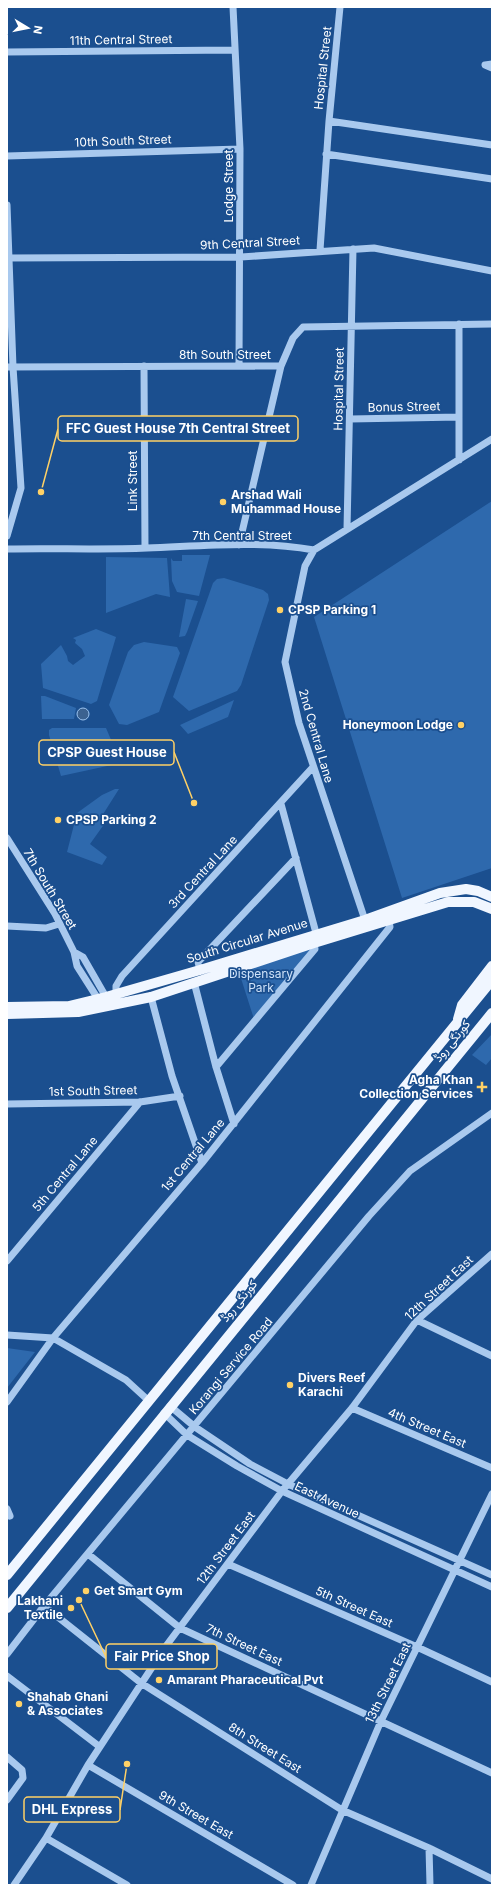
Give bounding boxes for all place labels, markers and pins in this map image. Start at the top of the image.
callout: FFC Guest House 7th Central Street [58,416,298,441]
place label: Arshad Wali Muhammad House [231,487,341,516]
marker: Arshad Wali Muhammad House [218,497,228,507]
place label: CPSP Parking 1 [288,602,376,617]
marker: CPSP Parking 1 [275,605,285,615]
place label: Honeymoon Lodge [343,717,453,732]
marker: Honeymoon Lodge [456,720,466,730]
callout: CPSP Guest House [39,740,174,765]
place label: CPSP Parking 2 [66,812,156,827]
marker: CPSP Parking 2 [53,815,63,825]
place label: Agha Khan Collection Services [359,1072,473,1101]
marker: Agha Khan Collection Services [476,1081,488,1093]
place label: Divers Reef Karachi [298,1370,366,1399]
marker: Divers Reef Karachi [285,1380,295,1390]
place label: Get Smart Gym [94,1583,183,1598]
marker: Get Smart Gym [81,1586,91,1596]
place label: Lakhani Textile [17,1593,63,1622]
marker: Lakhani Textile [66,1603,76,1613]
callout: Fair Price Shop [106,1644,217,1669]
place label: Amarant Pharaceutical Pvt [167,1672,324,1687]
marker: Amarant Pharaceutical Pvt [154,1675,164,1685]
place label: Shahab Ghani & Associates [27,1689,108,1718]
marker: Shahab Ghani & Associates [14,1699,24,1709]
callout: DHL Express [24,1797,120,1822]

